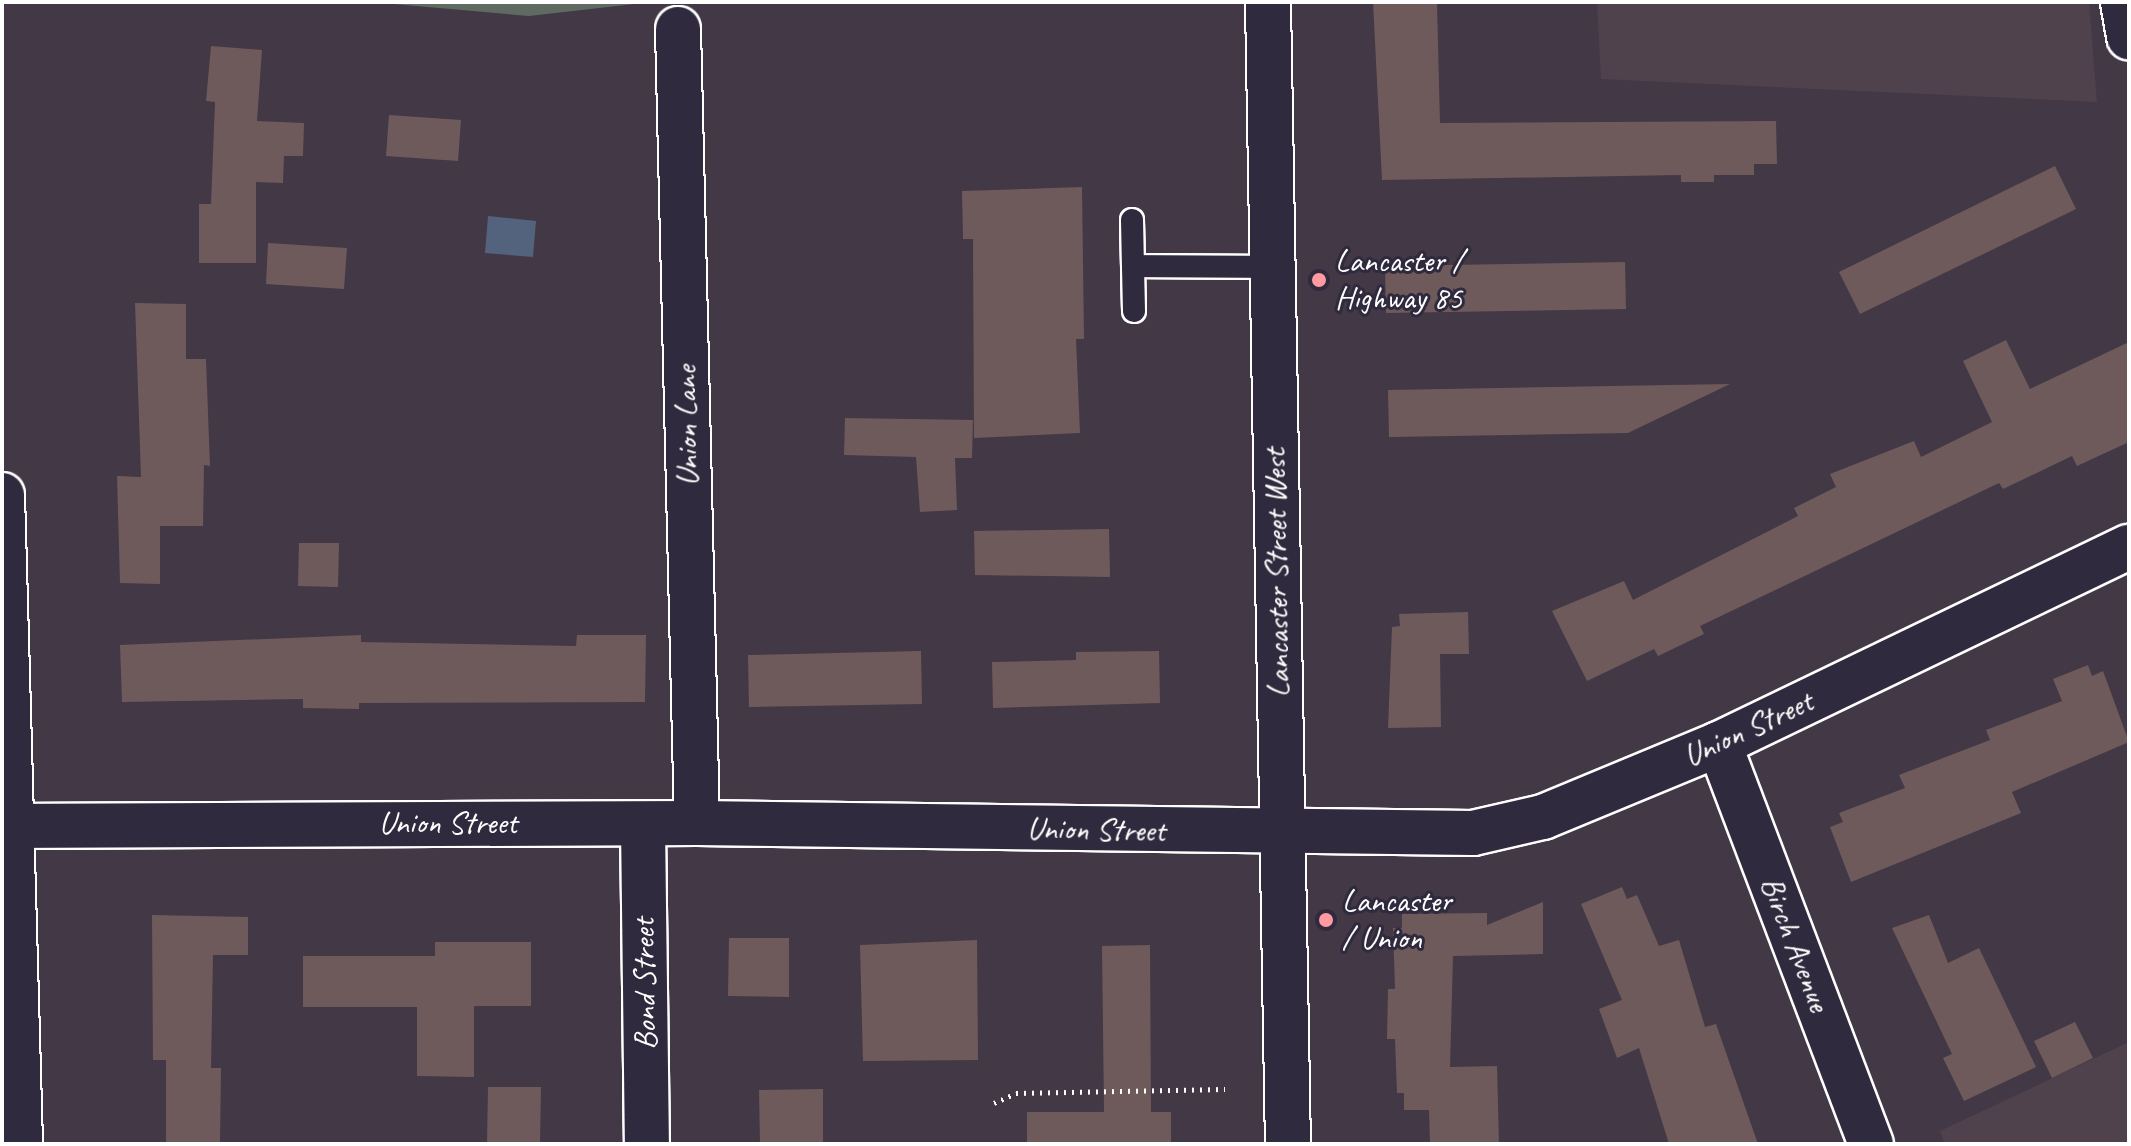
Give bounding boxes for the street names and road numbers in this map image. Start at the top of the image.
street label: Union Lane [667,365,707,487]
street label: Lancaster Street West [1256,448,1298,698]
street label: Union Street [1677,682,1819,776]
street label: Union Street [379,804,517,842]
street label: Union Street [1026,810,1166,850]
street label: Birch Avenue [1752,871,1838,1017]
street label: Bond Street [625,917,665,1051]

